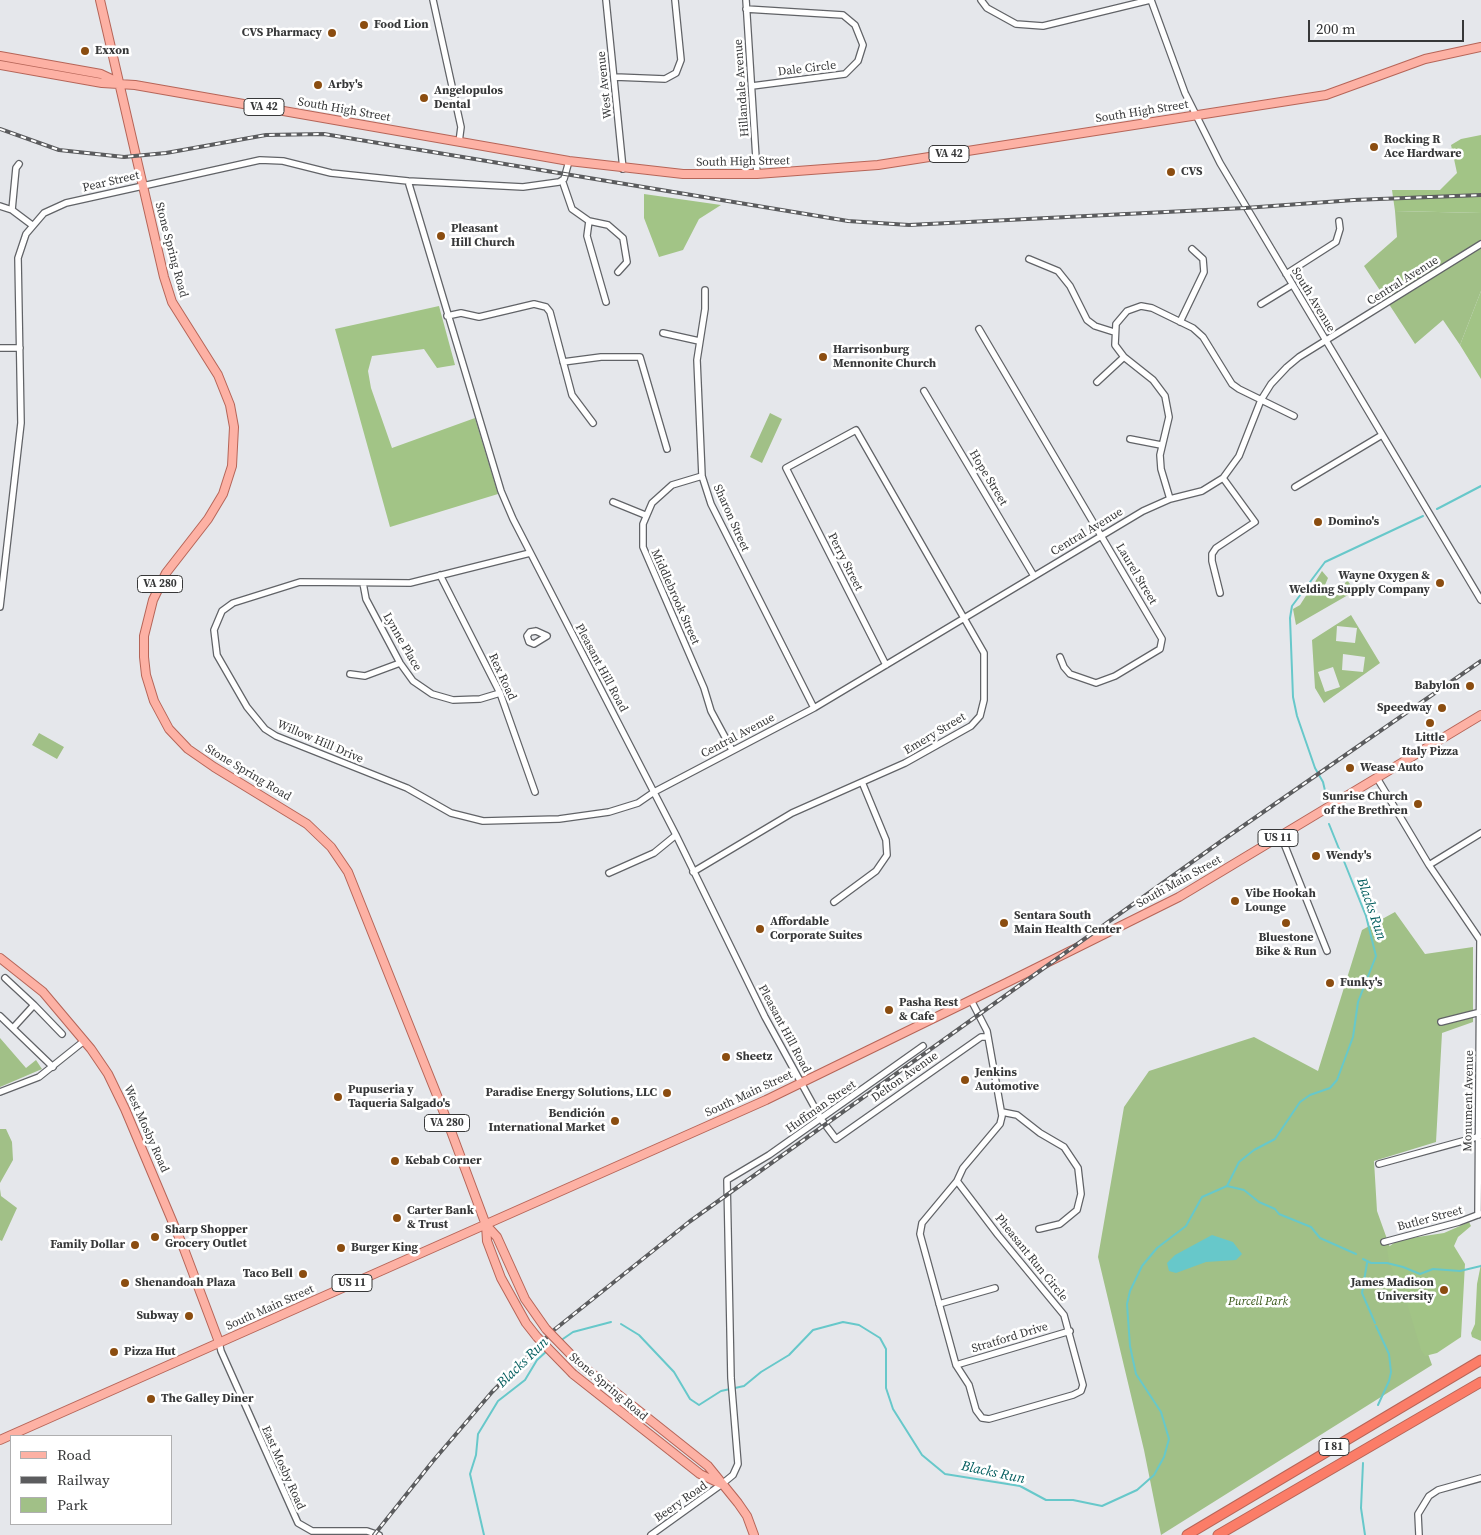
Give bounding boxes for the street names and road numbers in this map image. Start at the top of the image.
street label: Hillandale Avenue [731,39,753,137]
street label: West Avenue [594,50,616,120]
street label: Dale Circle [777,58,837,80]
street label: South High Street [297,95,391,125]
road number: VA 42 [244,98,284,115]
street label: South High Street [1095,98,1189,126]
road number: VA 42 [929,146,969,162]
street label: South High Street [696,154,790,170]
street label: Pear Street [81,168,141,196]
street label: Stone Spring Road [151,201,191,299]
street label: Central Avenue [1365,253,1441,309]
street label: South Avenue [1288,265,1338,335]
street label: Hope Street [966,447,1010,509]
street label: Sharon Street [710,482,752,554]
street label: Central Avenue [1048,505,1126,559]
street label: Perry Street [824,531,866,593]
street label: Laurel Street [1112,541,1160,607]
street label: Middlebrook Street [647,547,703,647]
road number: VA 280 [138,576,182,592]
street label: Lynne Place [380,610,424,674]
street label: Pleasant Hill Road [572,621,630,715]
street label: Rex Road [485,651,519,703]
street label: Central Avenue [699,710,777,762]
street label: Emery Street [902,710,968,758]
street label: Willow Hill Drive [275,717,365,767]
street label: Stone Spring Road [202,742,294,804]
road number: US 11 [1258,830,1298,846]
street label: South Main Street [1134,853,1224,911]
street label: Pleasant Hill Road [755,982,813,1076]
street label: Delton Avenue [869,1049,941,1105]
street label: Monument Avenue [1461,1050,1477,1152]
street label: South Main Street [703,1067,795,1121]
street label: Huffman Street [783,1078,859,1136]
street label: West Mosby Road [120,1083,172,1175]
road number: VA 280 [424,1114,470,1132]
street label: Butler Street [1396,1203,1464,1235]
street label: Pheasant Run Circle [991,1212,1071,1304]
road number: US 11 [332,1275,372,1292]
street label: South Main Street [224,1282,316,1334]
street label: Stratford Drive [970,1320,1050,1356]
street label: Stone Spring Road [566,1350,650,1424]
street label: East Mosby Road [258,1424,308,1512]
road number: I 81 [1319,1438,1349,1455]
street label: Beery Road [652,1479,710,1525]

